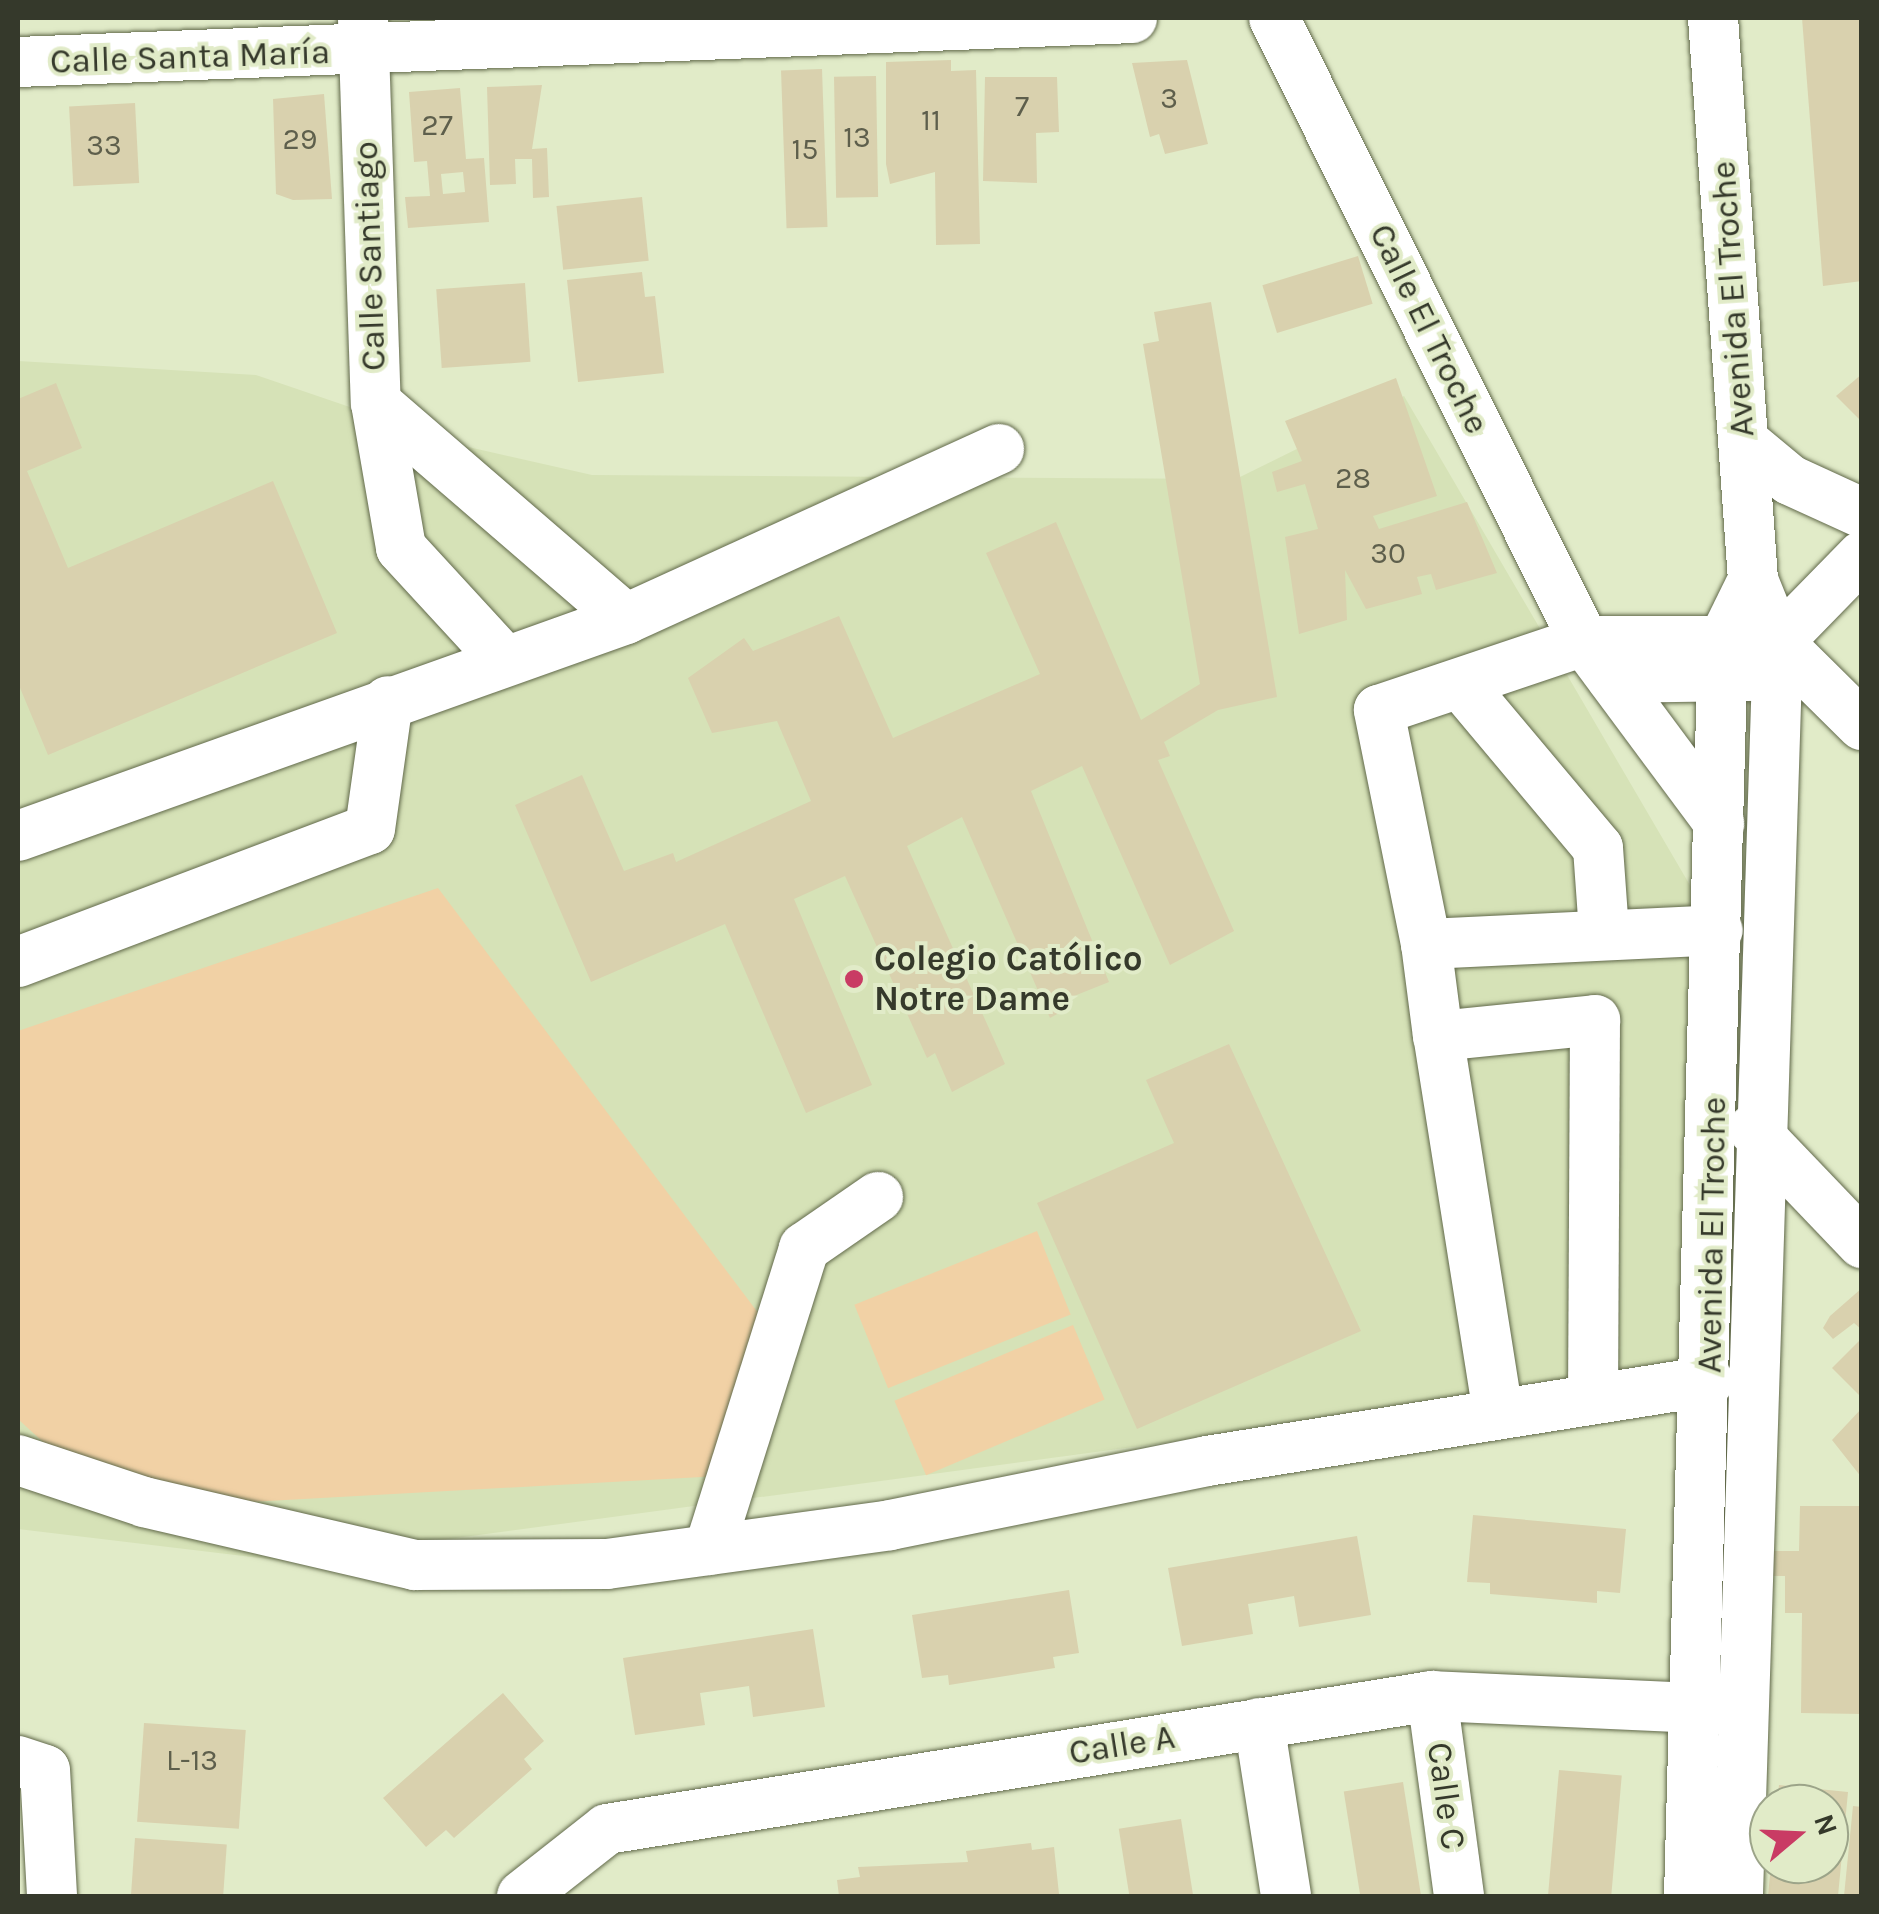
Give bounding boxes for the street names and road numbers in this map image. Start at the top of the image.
street label: Calle Santa María [49,31,331,83]
street label: Calle Santiago [345,140,395,372]
street label: Avenida El Troche [1702,160,1764,438]
street label: Calle El Troche [1360,217,1498,441]
street label: Avenida El Troche [1689,1096,1735,1374]
street label: Calle A [1066,1716,1178,1774]
street label: Calle C [1418,1740,1474,1852]

